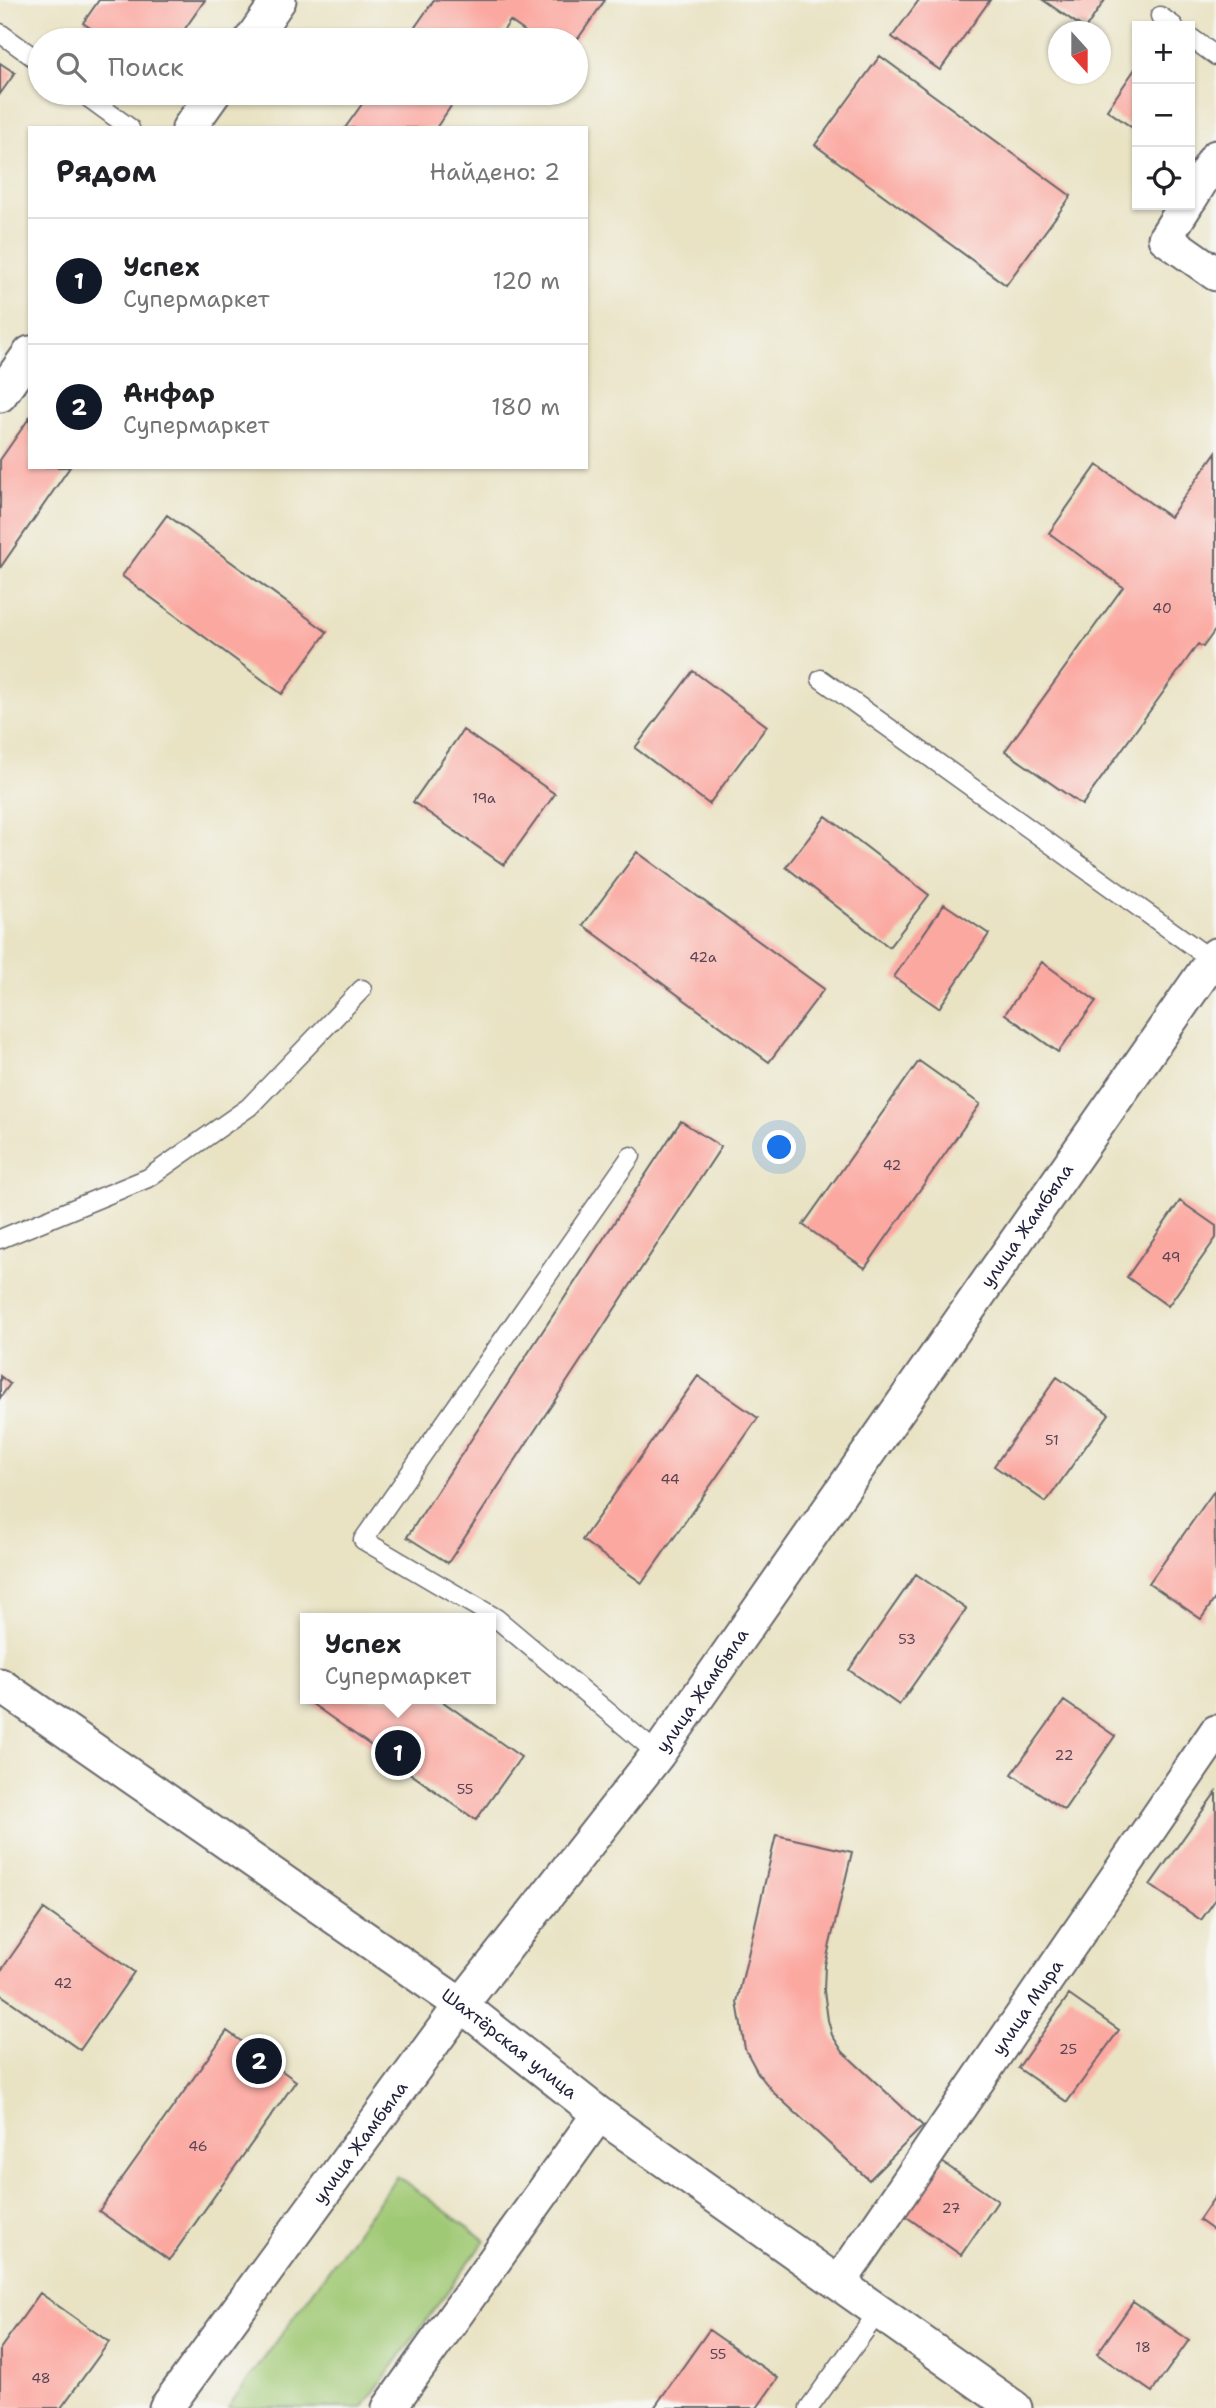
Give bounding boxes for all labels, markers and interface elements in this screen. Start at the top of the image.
north arrow [1048,21,1111,84]
map controls [1132,21,1195,210]
button: + [1132,21,1195,84]
search box [28,28,588,105]
icon: search [52,48,90,86]
text: Поиск [108,49,184,84]
button: − [1132,84,1195,147]
button: locate [1132,147,1195,210]
text: Рядом [56,151,156,192]
text: Найдено: 2 [430,157,560,187]
text: Успех [123,249,200,284]
text: 1 [74,266,84,296]
text: 120 m [492,266,560,296]
text: Супермаркет [123,284,270,314]
text: Анфар [123,375,215,410]
text: 2 [71,392,87,422]
text: 180 m [491,392,560,422]
text: Супермаркет [123,410,270,440]
house number: 40 [1152,599,1172,617]
house number: 19a [472,789,496,807]
house number: 42а [689,948,717,966]
your location [762,1130,796,1164]
house number: 42 [883,1156,901,1174]
street label: улица Жамбыла [975,1159,1079,1293]
house number: 49 [1162,1248,1181,1266]
house number: 51 [1045,1431,1059,1449]
house number: 44 [660,1470,680,1488]
popup [300,1613,496,1704]
street label: улица Жамбыла [651,1624,754,1757]
text: Успех [325,1626,401,1661]
house number: 53 [898,1630,916,1648]
text: Супермаркет [325,1661,471,1691]
pin: 1 [375,1727,421,1779]
house number: 22 [1055,1746,1073,1764]
house number: 55 [457,1780,473,1798]
street label: улица Мира [986,1955,1069,2060]
house number: 42 [54,1974,72,1992]
street label: Шахтёрская улица [437,1983,582,2104]
pin: 2 [236,2035,282,2087]
house number: 25 [1059,2040,1077,2058]
street label: улица Жамбыла [307,2076,413,2209]
house number: 46 [188,2137,208,2155]
house number: 27 [942,2199,960,2217]
house number: 18 [1135,2338,1151,2356]
house number: 55 [710,2345,726,2363]
house number: 48 [31,2369,51,2387]

